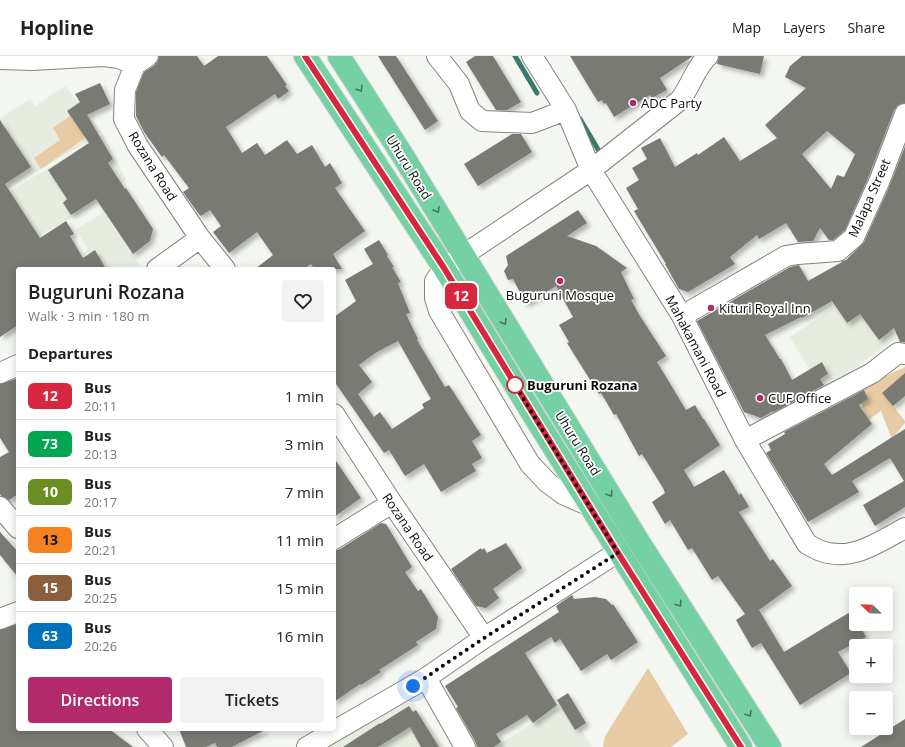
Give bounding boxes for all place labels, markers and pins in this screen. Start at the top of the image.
place label: ADC Party [641,94,702,112]
marker: ADC Party [628,98,638,108]
marker: Buguruni Mosque [555,276,565,286]
place label: Buguruni Mosque [506,286,614,304]
place label: Kituri Royal Inn [719,299,811,317]
marker: Kituri Royal Inn [706,303,716,313]
marker: Buguruni Rozana [506,376,524,394]
place label: Buguruni Rozana [527,376,638,394]
place label: CUF Office [768,389,831,407]
marker: CUF Office [755,393,765,403]

